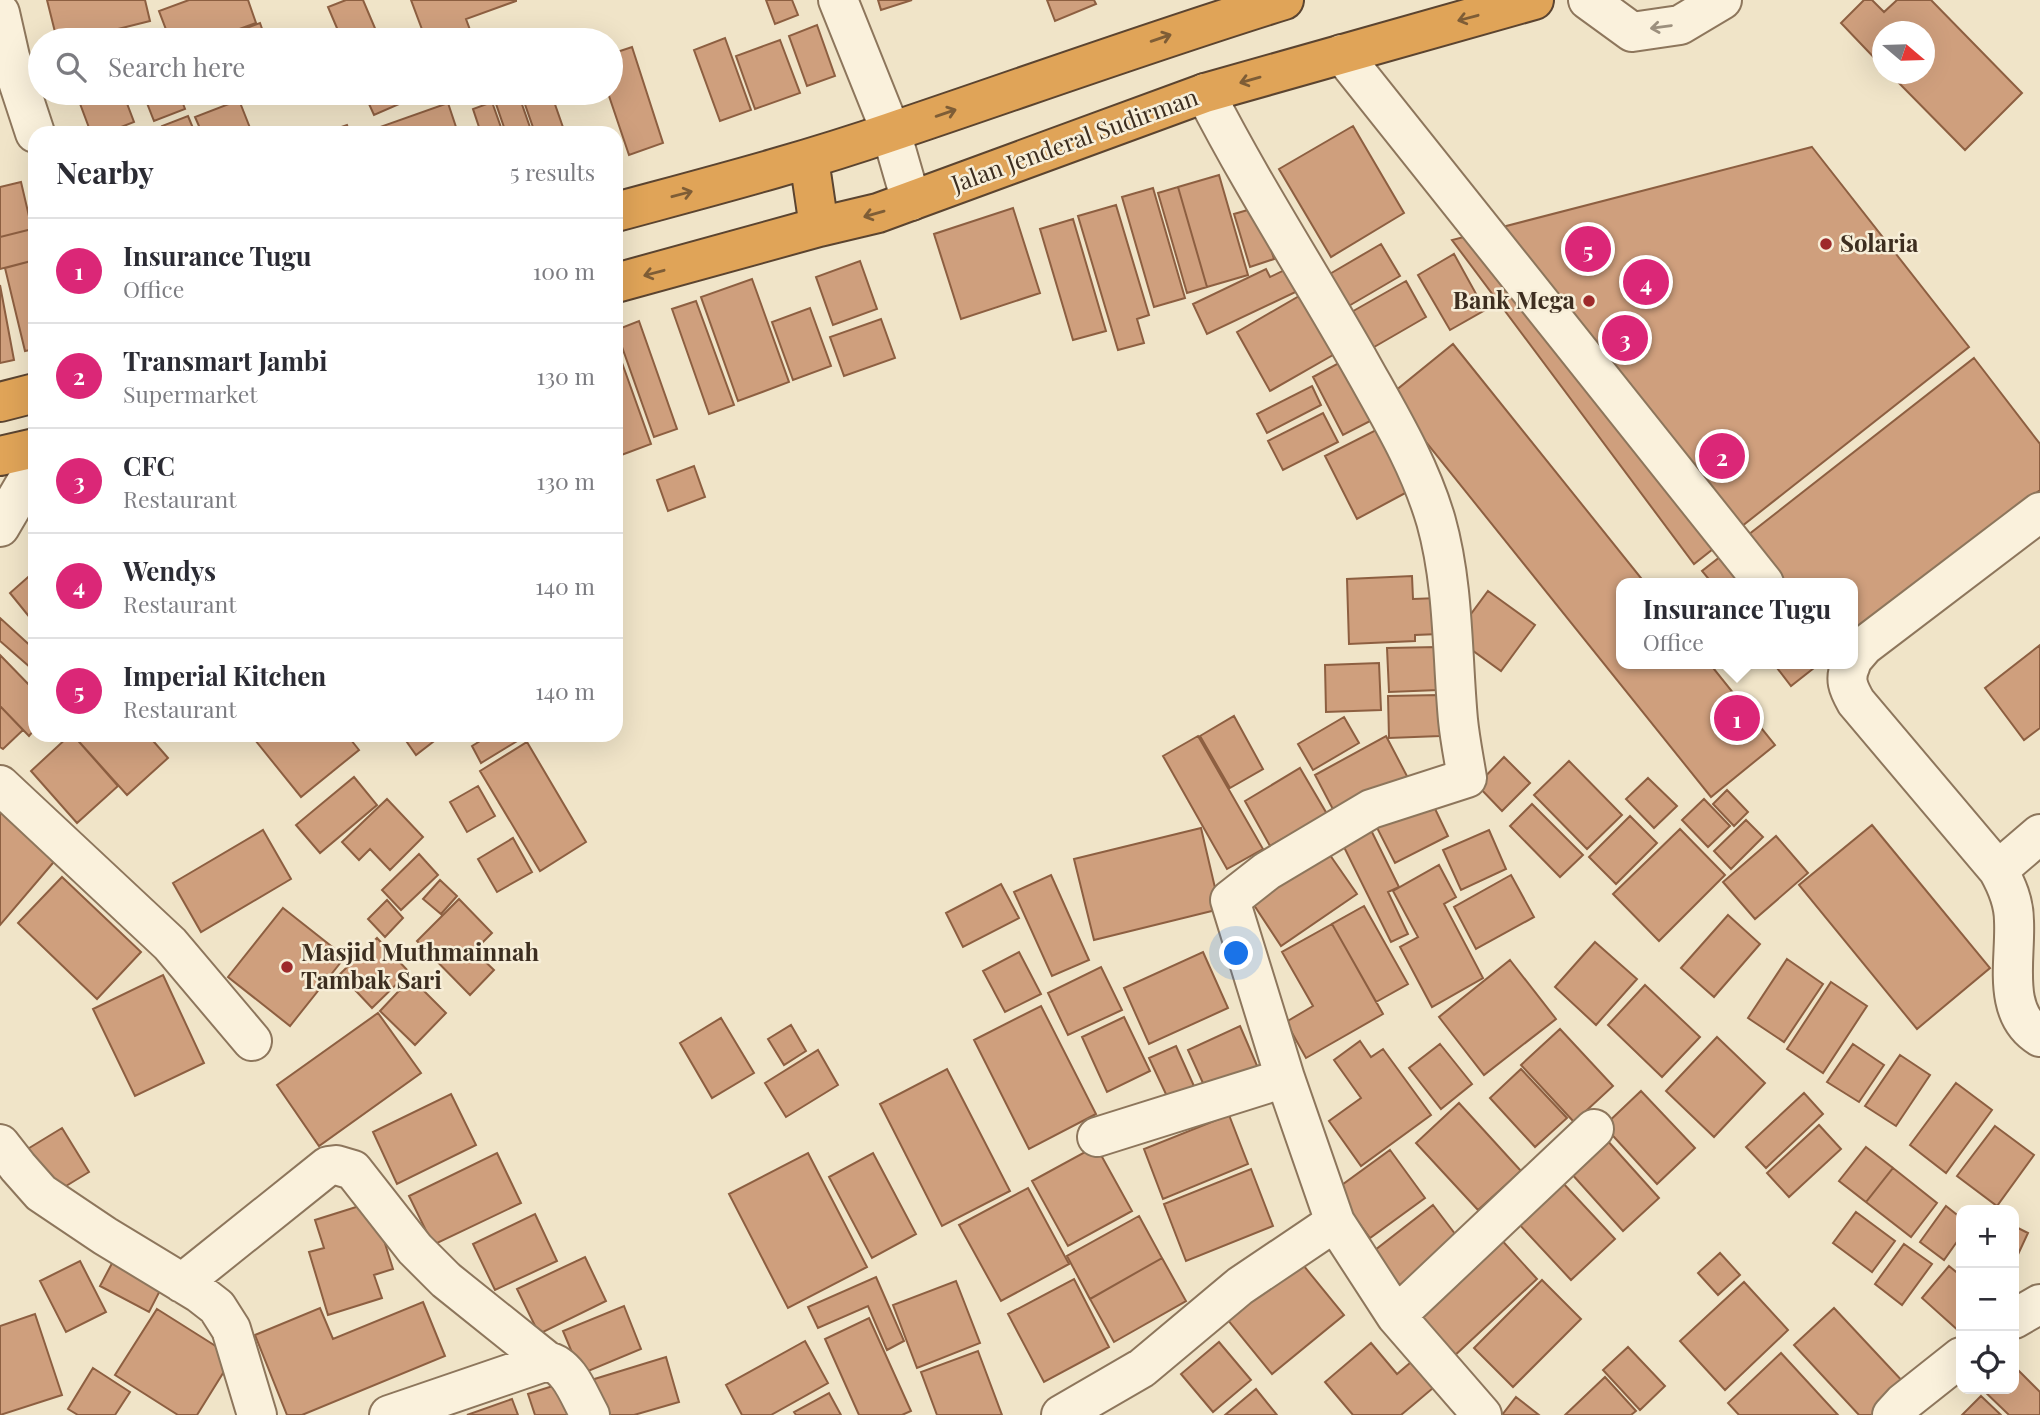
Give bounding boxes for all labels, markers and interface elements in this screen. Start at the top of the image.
one-way arrow [1458,12,1480,25]
one-way arrow [1650,21,1673,34]
north arrow [1872,21,1935,84]
search box [28,28,623,105]
one-way arrow [1150,31,1172,44]
icon: search [52,48,90,86]
text: Search here [108,49,245,84]
one-way arrow [1239,75,1261,88]
street label: Jalan Jenderal Sudirman [946,80,1202,199]
one-way arrow [935,106,957,118]
text: Nearby [56,152,154,192]
text: 5 results [510,156,595,187]
one-way arrow [670,187,693,200]
one-way arrow [863,208,885,221]
pin: 5 [1565,223,1611,275]
place label: Solaria [1840,226,1919,258]
marker: Solaria [1818,236,1834,252]
text: Insurance Tugu [123,238,312,273]
text: 1 [75,255,83,286]
text: 100 m [533,255,595,286]
pin: 4 [1623,256,1669,308]
one-way arrow [643,267,665,280]
text: Office [123,273,184,304]
place label: Bank Mega [1453,283,1576,315]
marker: Bank Mega [1581,293,1597,309]
pin: 3 [1602,312,1648,364]
text: Transmart Jambi [123,343,328,378]
text: 2 [73,360,85,391]
text: 130 m [537,360,595,391]
text: Supermarket [123,378,257,409]
pin: 2 [1699,430,1745,482]
text: CFC [123,448,175,483]
text: 3 [73,465,85,496]
text: 130 m [537,465,595,496]
text: Restaurant [123,483,236,514]
text: Wendys [123,553,216,588]
text: 4 [73,570,85,601]
text: 140 m [535,570,595,601]
popup [1616,578,1858,669]
text: Restaurant [123,588,236,619]
text: Insurance Tugu [1643,591,1831,626]
text: Office [1643,626,1704,657]
text: Imperial Kitchen [123,658,326,693]
text: 5 [74,675,84,706]
text: 140 m [535,675,595,706]
pin: 1 [1714,692,1760,744]
text: Restaurant [123,693,236,724]
place label: Masjid Muthmainnah Tambak Sari [301,935,539,995]
your location [1219,936,1253,970]
marker: Masjid Muthmainnah Tambak Sari [279,959,295,975]
map controls [1956,1205,2019,1394]
button: + [1956,1205,2019,1268]
button: − [1956,1268,2019,1331]
button: locate [1956,1331,2019,1394]

